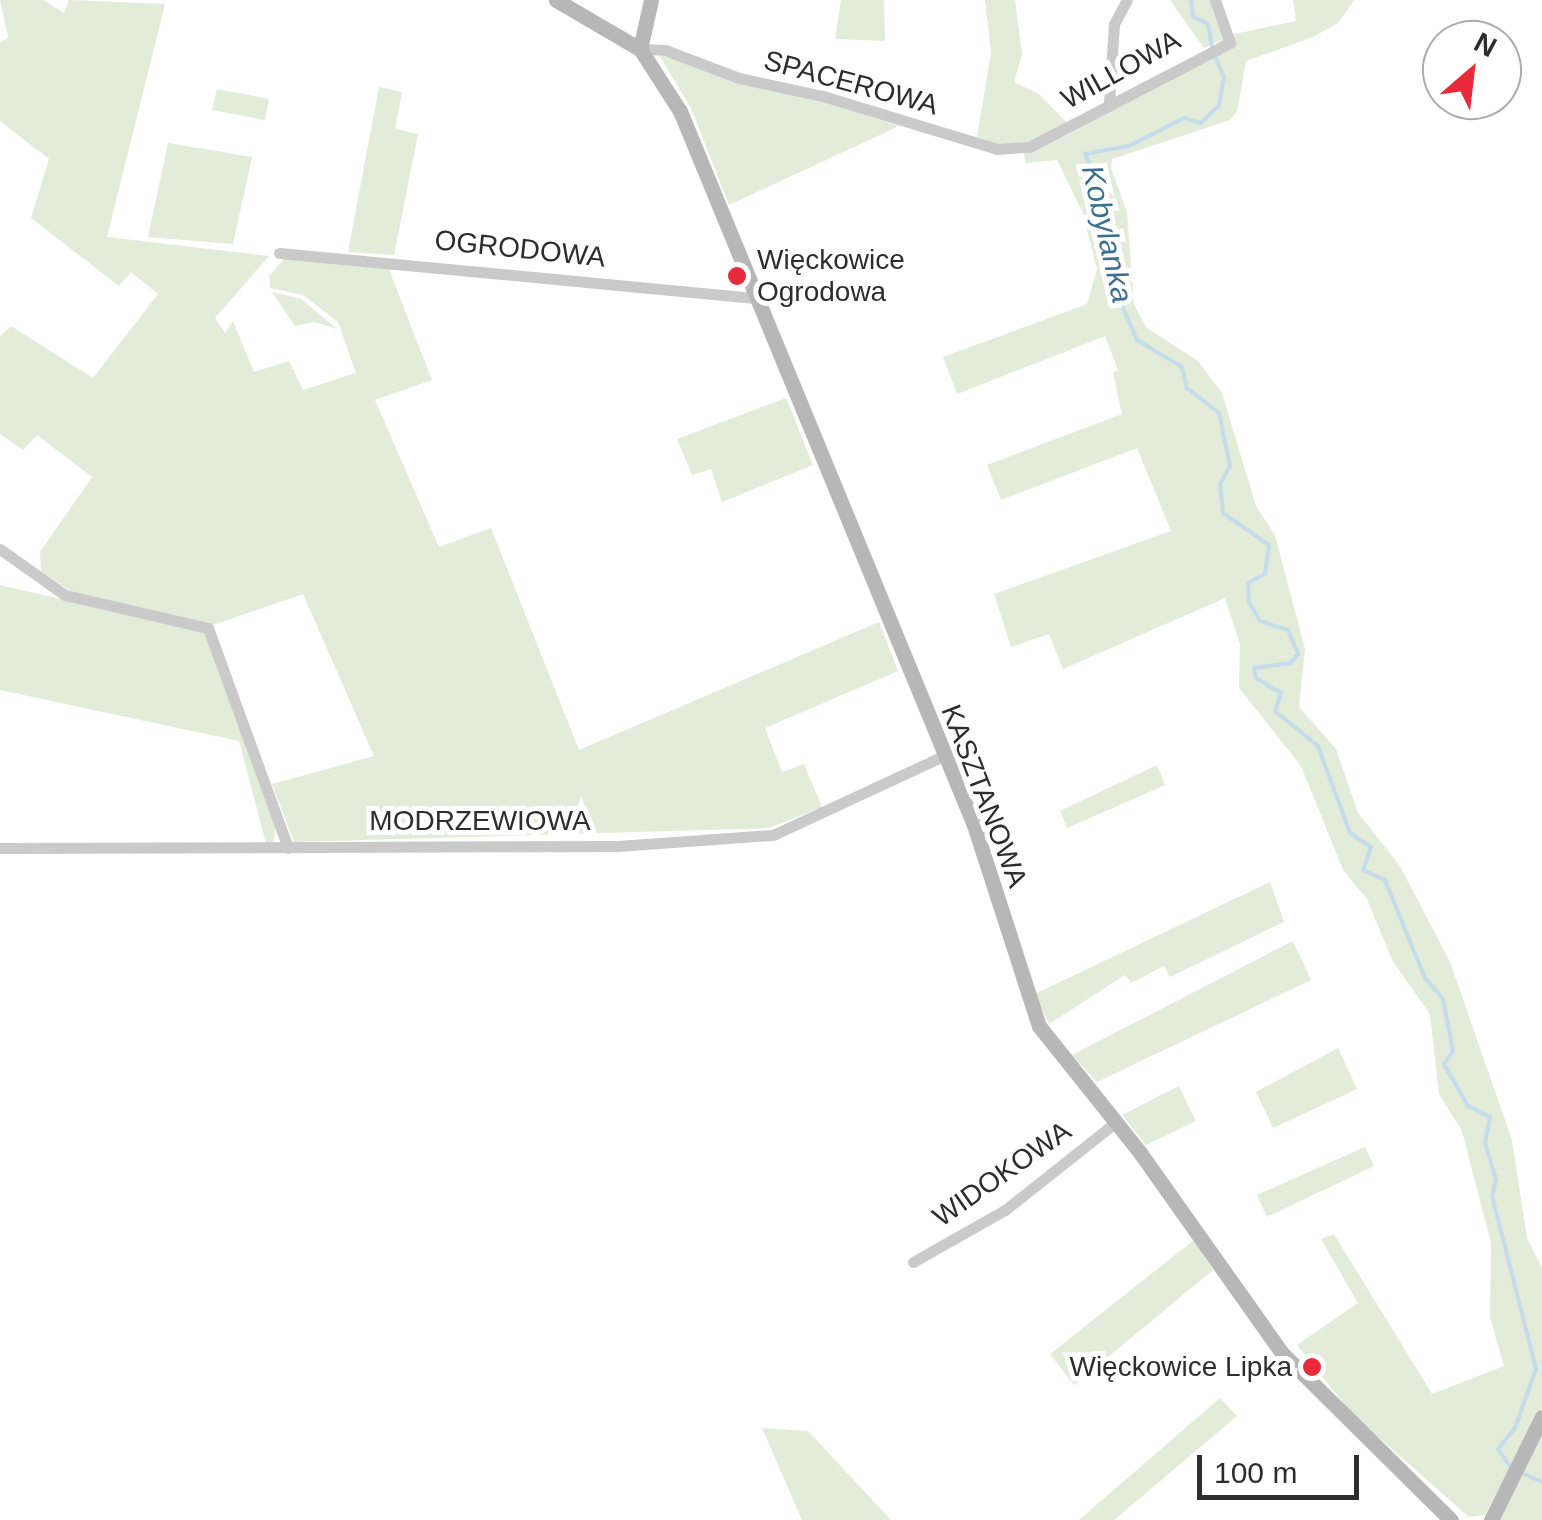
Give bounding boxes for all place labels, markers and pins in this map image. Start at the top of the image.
place label: Więckowice Ogrodowa [757,243,905,309]
marker: Więckowice Ogrodowa [726,265,748,287]
place label: Więckowice Lipka [1069,1350,1292,1384]
marker: Więckowice Lipka [1301,1356,1323,1378]

